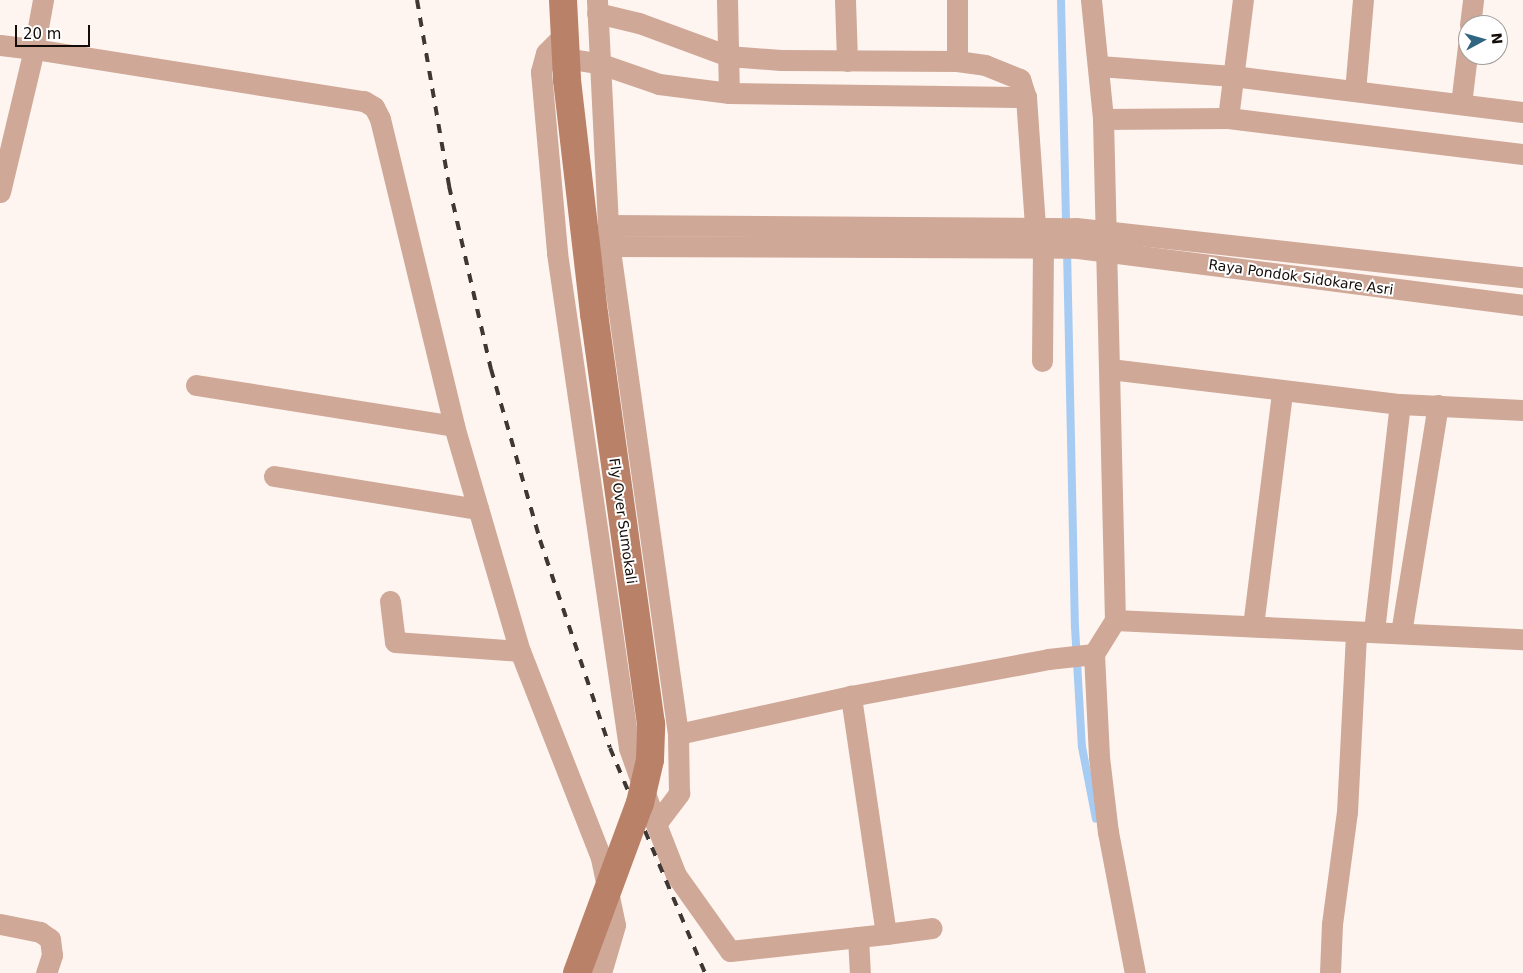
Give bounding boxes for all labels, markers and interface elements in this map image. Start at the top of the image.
scale bar [18,15,92,47]
north arrow [1458,15,1508,65]
text: 20 m [23,25,61,43]
text: N [1488,32,1505,45]
street label: Raya Pondok Sidokare Asri [1208,256,1394,298]
street label: Fly Over Sumokali [606,457,640,585]

